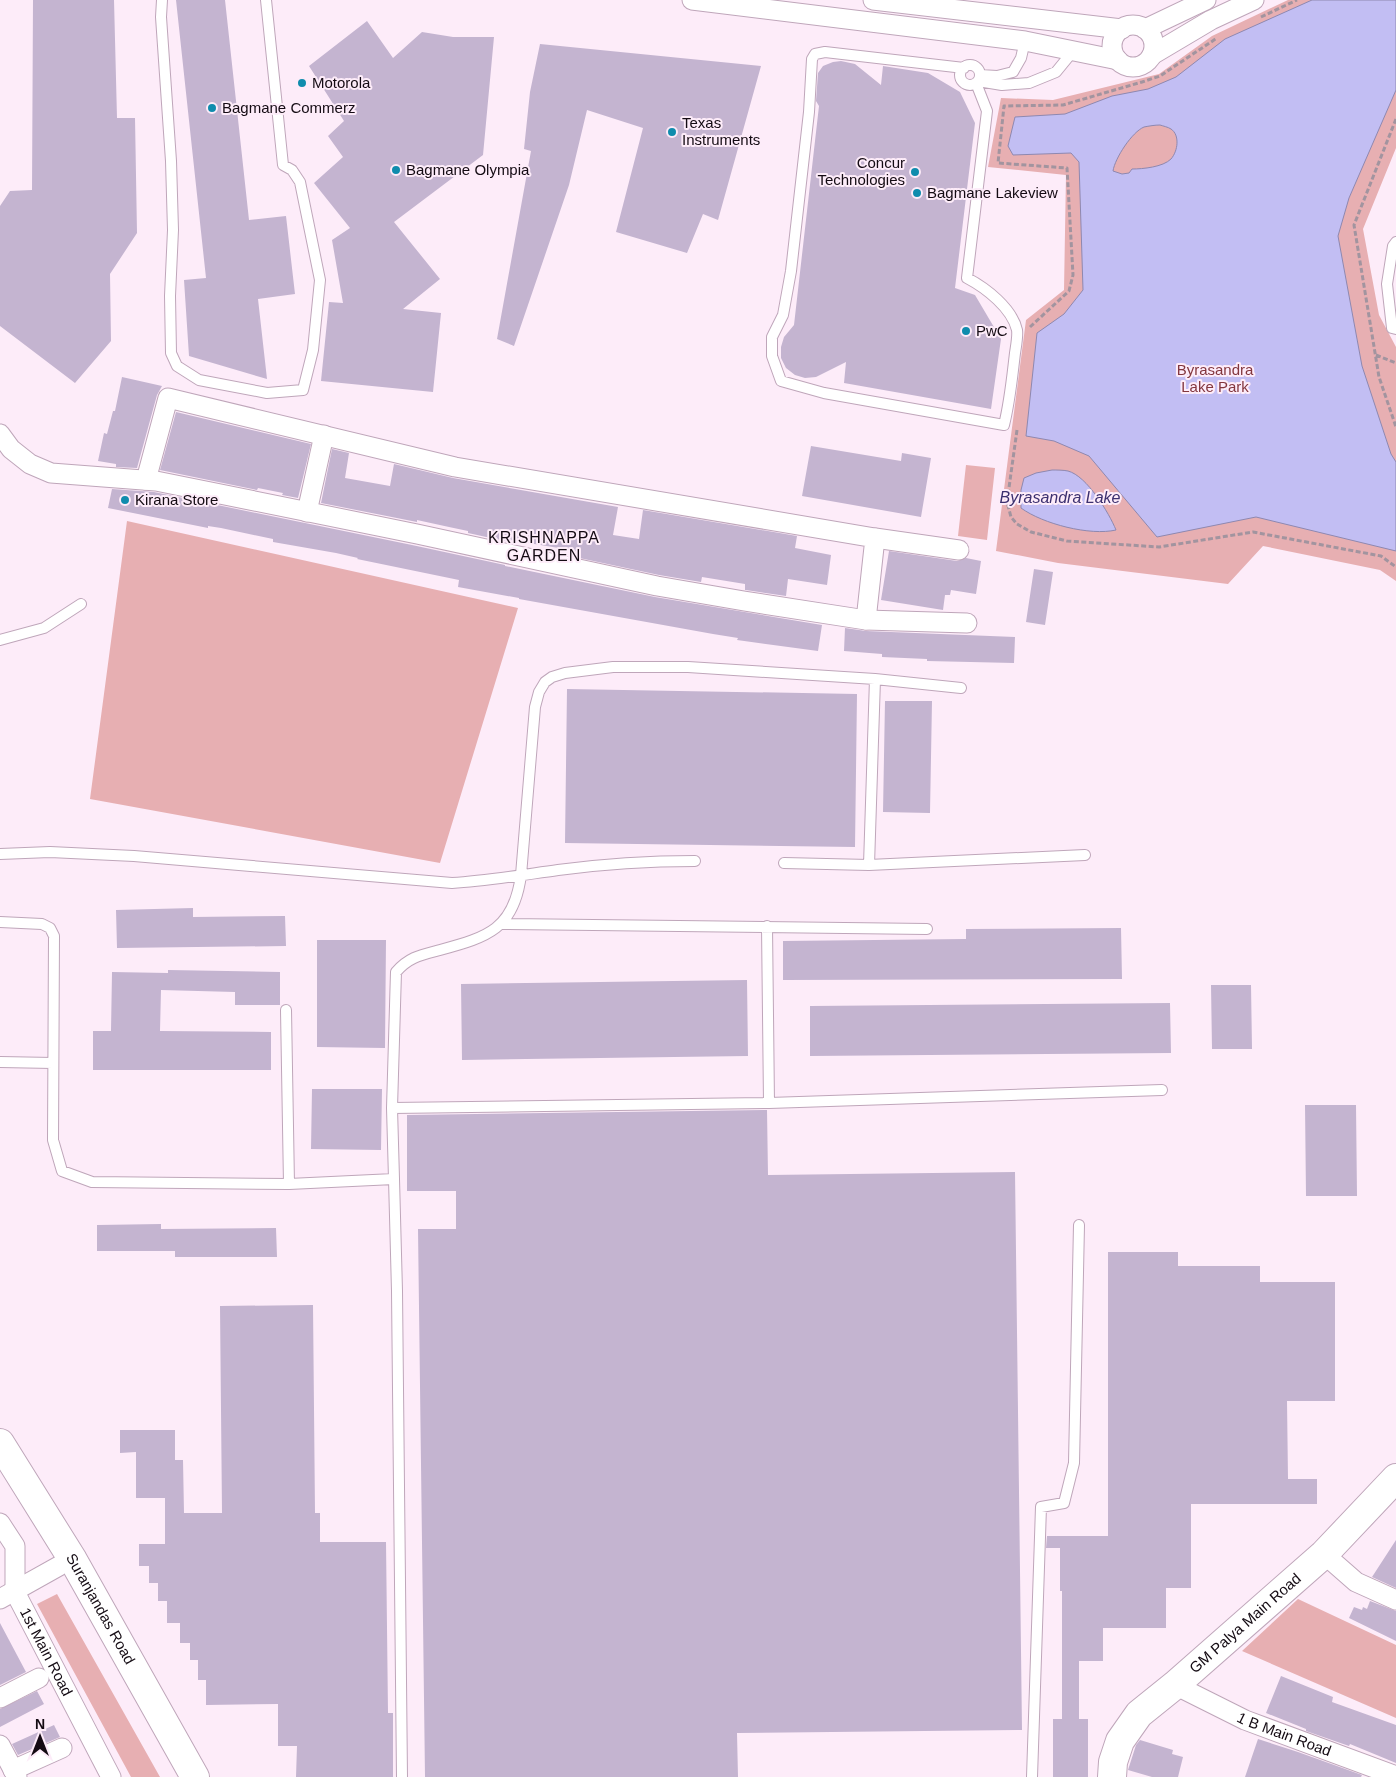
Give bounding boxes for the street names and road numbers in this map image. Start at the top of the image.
street label: Suranjandas Road [63,1550,139,1667]
street label: GM Palya Main Road [1186,1569,1304,1676]
street label: 1st Main Road [17,1605,76,1699]
street label: 1 B Main Road [1234,1708,1334,1759]

